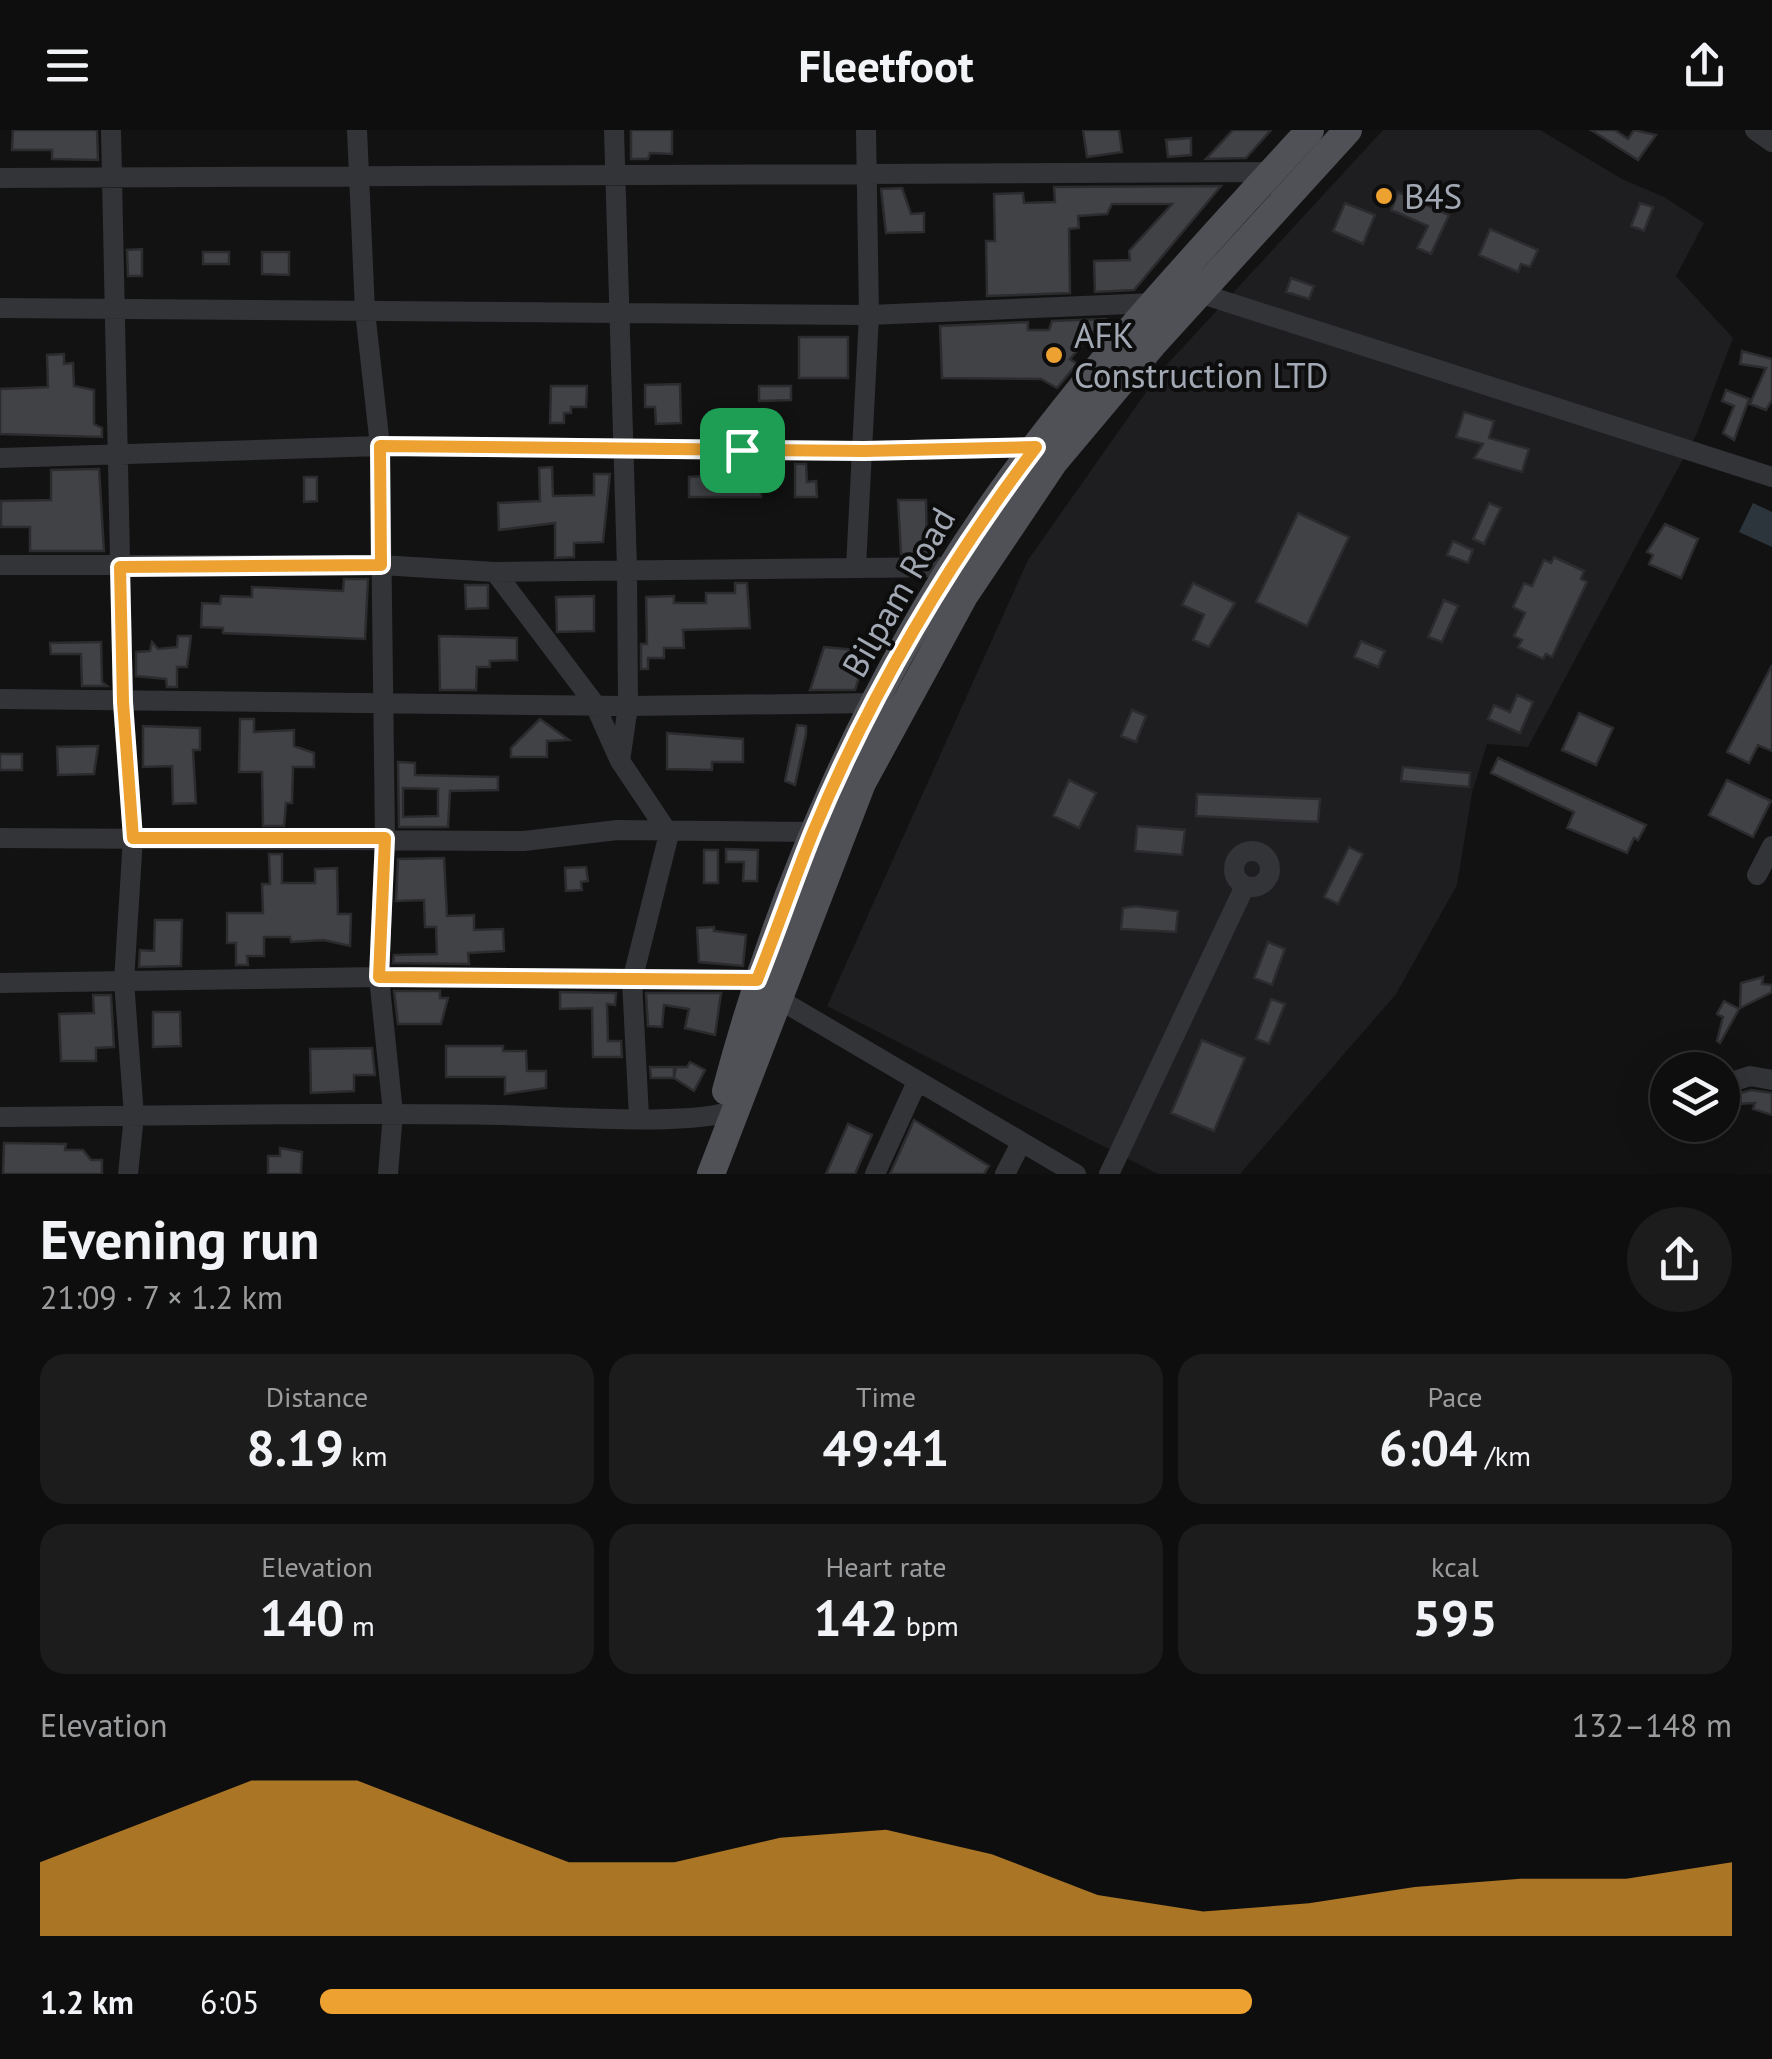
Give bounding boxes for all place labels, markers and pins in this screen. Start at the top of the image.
place label: B4S [1404,173,1462,219]
marker: B4S [1373,185,1395,207]
place label: AFK Construction LTD [1074,312,1328,398]
marker: AFK Construction LTD [1043,344,1065,366]
pin [700,408,785,493]

